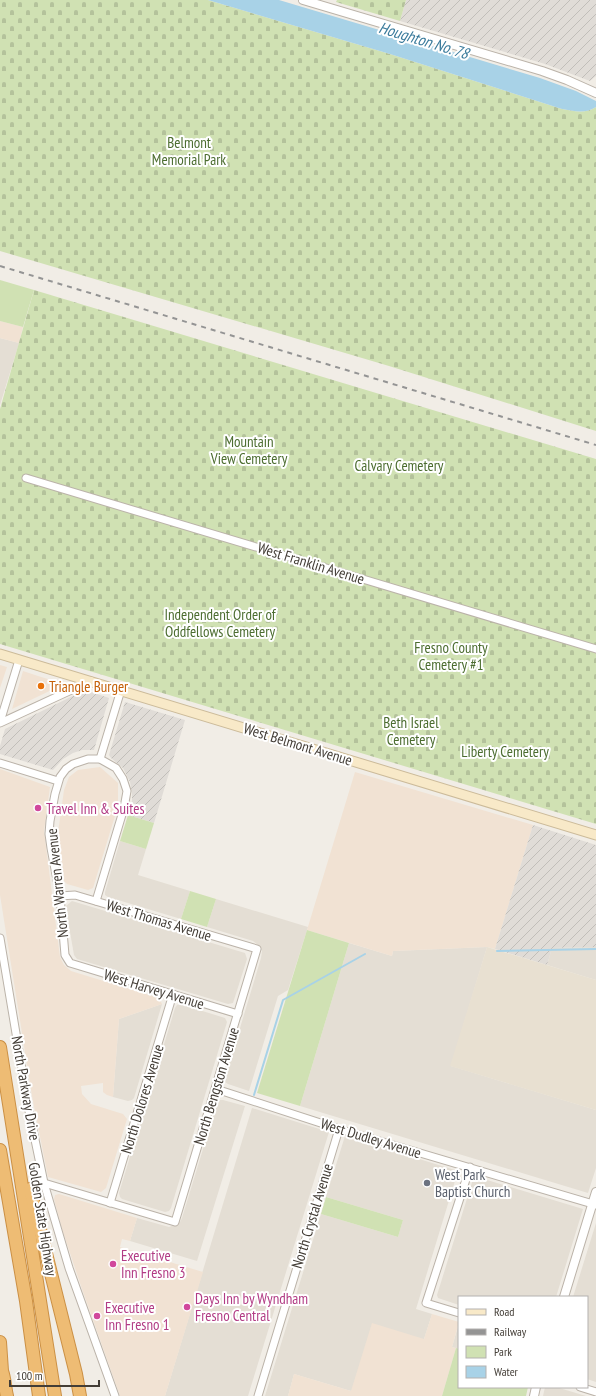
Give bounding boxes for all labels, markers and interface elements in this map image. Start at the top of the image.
water label: Houghton No. 78 [377,17,473,64]
park label: Belmont Memorial Park [152,133,226,169]
park label: Mountain View Cemetery [210,432,288,468]
park label: Calvary Cemetery [354,456,444,475]
street label: West Franklin Avenue [255,538,367,588]
park label: Independent Order of Oddfellows Cemetery [164,605,277,641]
park label: Fresno County Cemetery #1 [414,638,488,674]
place label: Triangle Burger [49,677,129,696]
marker: Triangle Burger [36,681,46,691]
park label: Beth Israel Cemetery [383,713,439,749]
street label: West Belmont Avenue [241,718,355,770]
park label: Liberty Cemetery [461,742,549,761]
place label: Travel Inn & Suites [46,799,145,818]
marker: Travel Inn & Suites [33,803,43,813]
street label: North Warren Avenue [42,827,72,939]
street label: West Thomas Avenue [104,895,214,945]
street label: West Harvey Avenue [102,965,206,1013]
street label: North Bengston Avenue [189,1025,243,1147]
street label: North Parkway Drive [7,1034,45,1142]
street label: North Dolores Avenue [116,1042,168,1156]
street label: West Dudley Avenue [318,1114,424,1162]
street label: Golden State Highway [25,1161,61,1277]
street label: North Crystal Avenue [287,1161,337,1271]
place label: West Park Baptist Church [435,1165,510,1201]
marker: West Park Baptist Church [422,1178,432,1188]
place label: Executive Inn Fresno 3 [121,1246,185,1282]
marker: Executive Inn Fresno 3 [108,1259,118,1269]
place label: Days Inn by Wyndham Fresno Central [195,1289,308,1325]
legend [458,1296,588,1388]
place label: Executive Inn Fresno 1 [105,1298,169,1334]
marker: Days Inn by Wyndham Fresno Central [182,1302,192,1312]
text: Road [494,1304,514,1319]
marker: Executive Inn Fresno 1 [92,1311,102,1321]
text: Railway [494,1324,527,1339]
text: Park [494,1344,512,1359]
scale bar [10,1362,99,1388]
text: Water [494,1364,519,1379]
text: 100 m [16,1368,43,1383]

